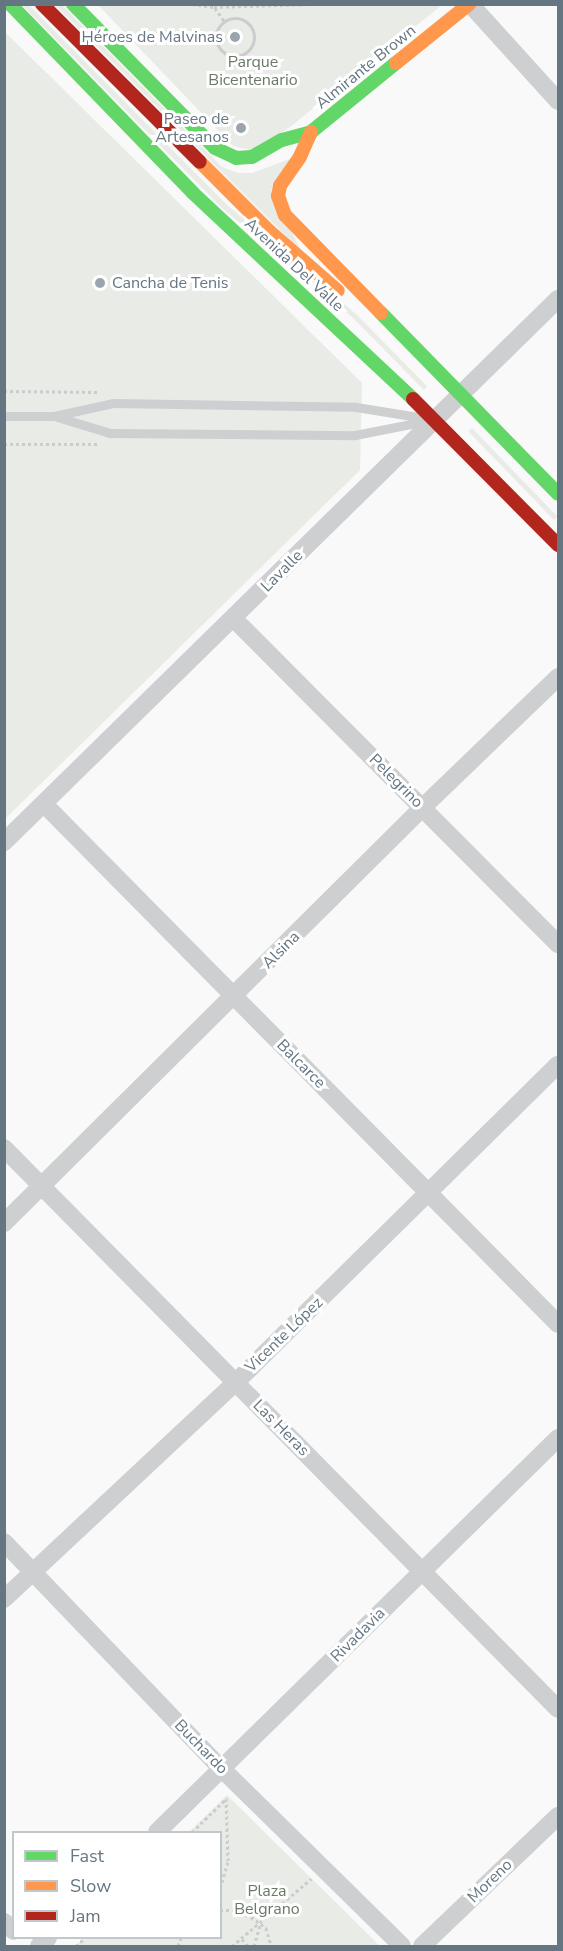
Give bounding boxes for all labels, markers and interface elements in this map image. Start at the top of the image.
street label: Almirante Brown [312,21,420,113]
place label: Héroes de Malvinas [82,27,223,47]
marker: Héroes de Malvinas [228,30,242,44]
park label: Parque Bicentenario [208,52,298,90]
place label: Paseo de Artesanos [155,109,229,147]
marker: Paseo de Artesanos [234,121,248,135]
street label: Avenida Del Valle [241,214,347,316]
place label: Cancha de Tenis [112,273,229,293]
marker: Cancha de Tenis [93,276,107,290]
street label: Lavalle [257,546,307,596]
street label: Pelegrino [365,750,427,812]
street label: Alsina [258,927,304,973]
street label: Balcarce [273,1036,329,1092]
street label: Vicente López [241,1293,327,1377]
street label: Las Heras [249,1396,313,1460]
street label: Rivadavia [327,1604,389,1666]
street label: Buchardo [170,1716,232,1778]
legend [12,1831,222,1939]
text: Fast [70,1844,104,1868]
street label: Moreno [464,1855,516,1907]
text: Slow [70,1874,111,1898]
park label: Plaza Belgrano [234,1881,300,1919]
text: Jam [70,1904,101,1928]

